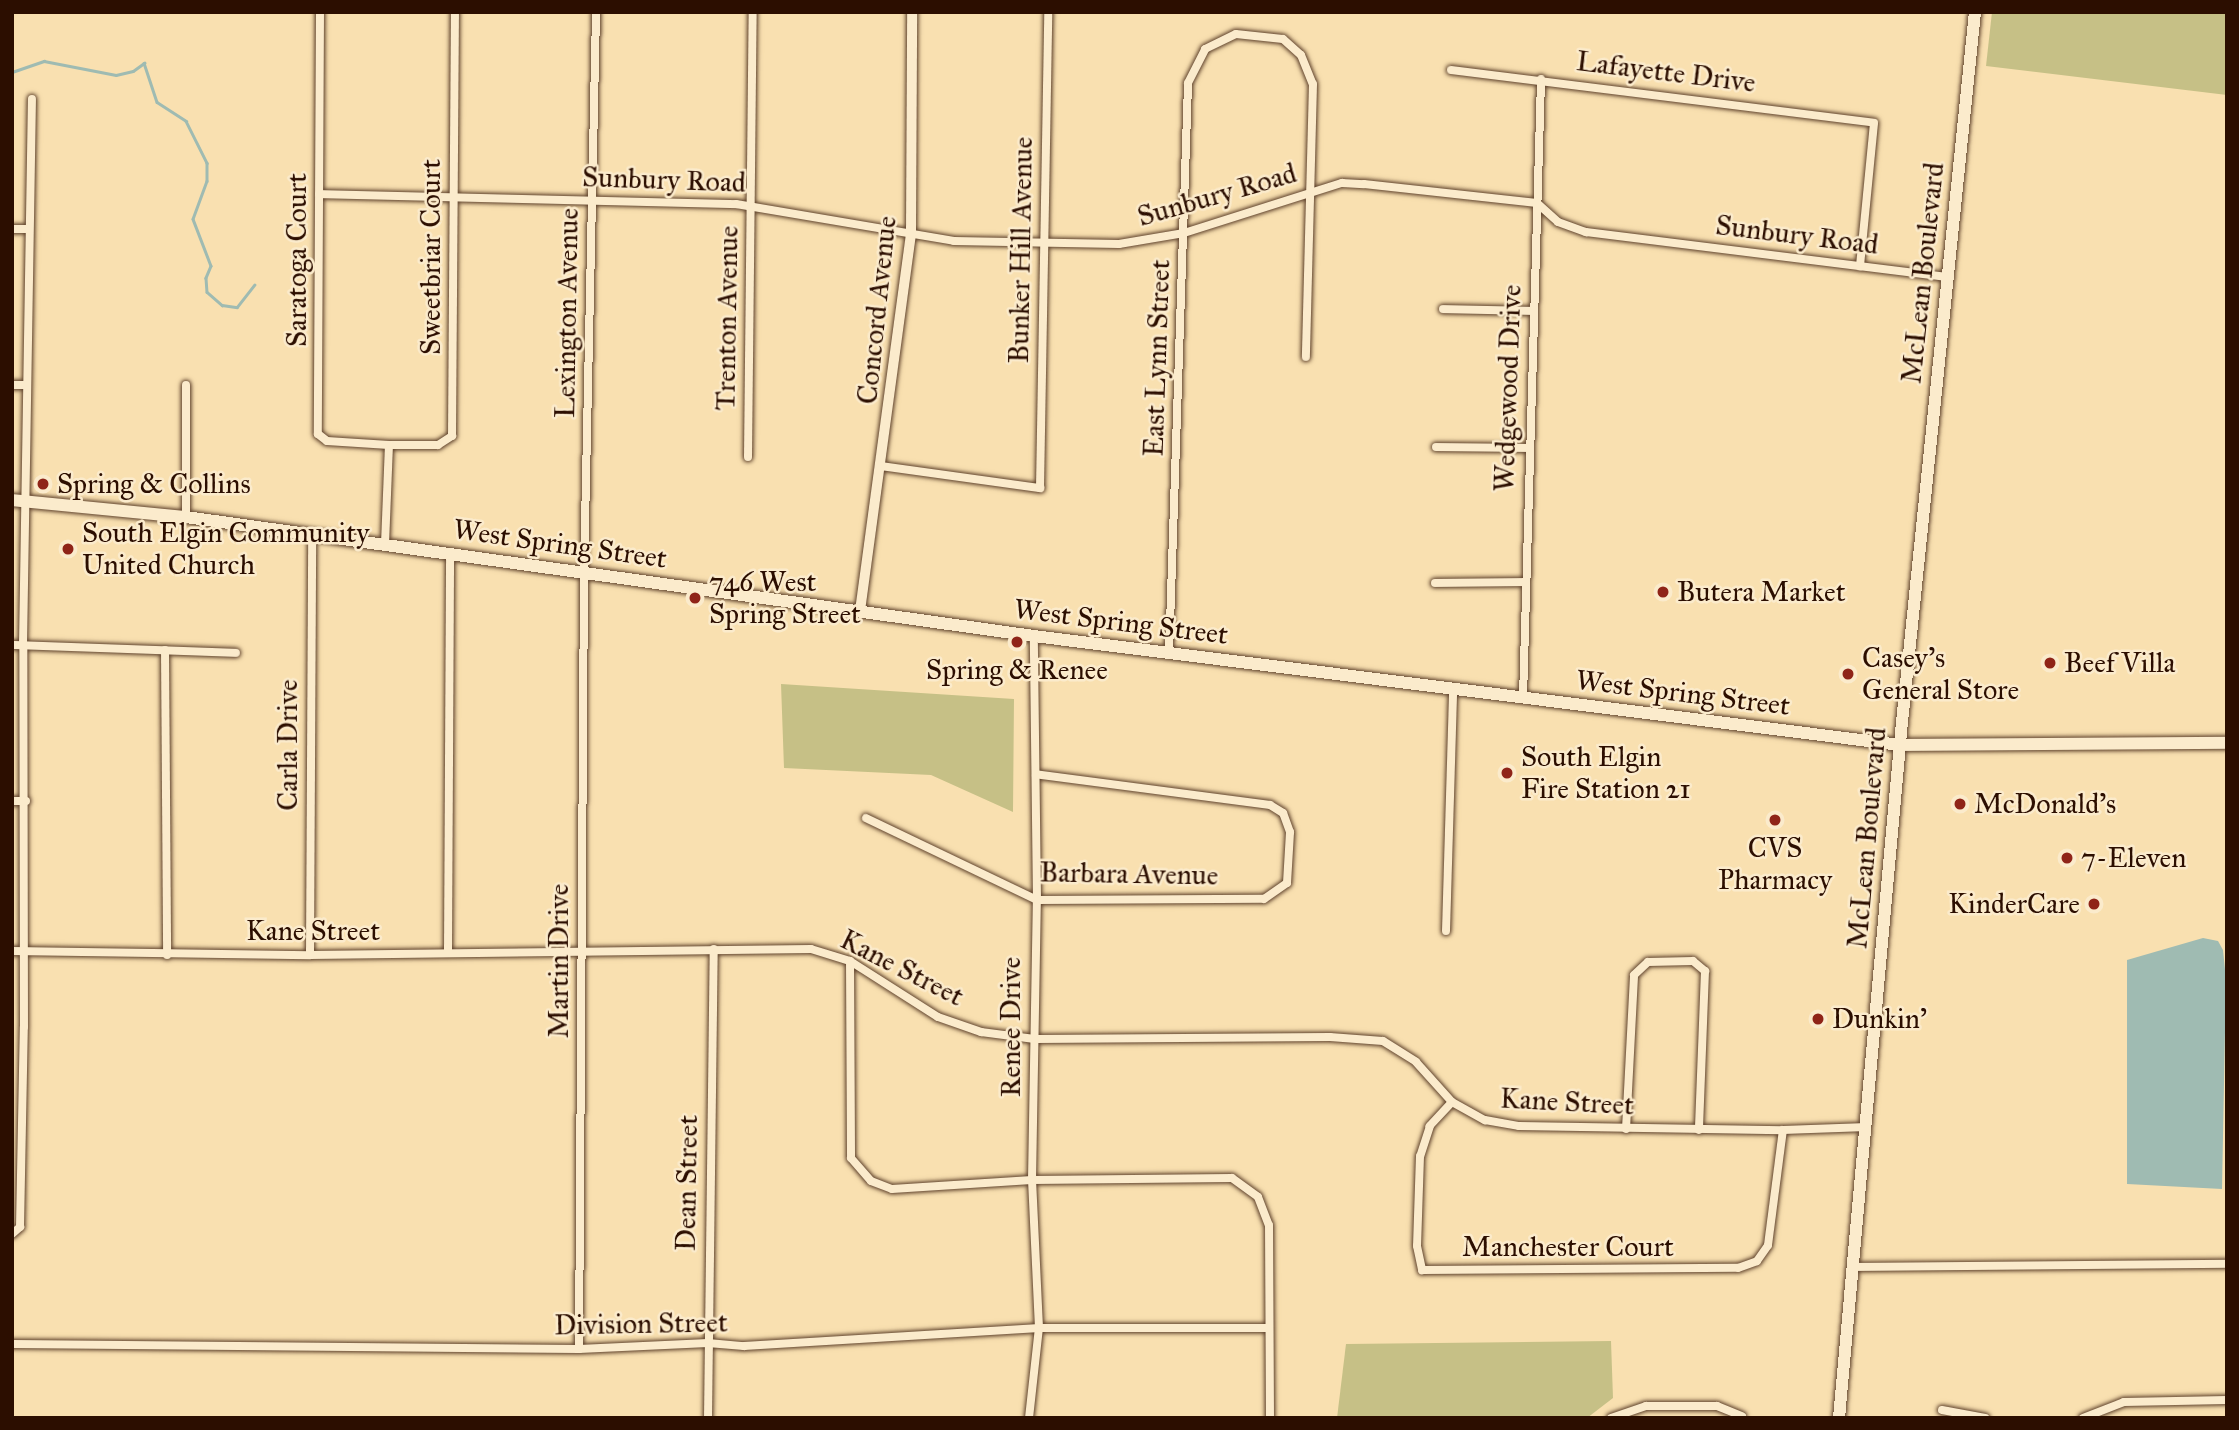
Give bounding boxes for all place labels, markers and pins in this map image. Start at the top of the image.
place label: Spring & Collins [57,467,251,501]
marker: Spring & Collins [35,476,51,492]
place label: South Elgin Community United Church [82,516,369,582]
marker: South Elgin Community United Church [60,541,76,557]
place label: 746 West Spring Street [709,565,861,631]
place label: Butera Market [1677,575,1846,609]
marker: Butera Market [1655,584,1671,600]
marker: 746 West Spring Street [687,590,703,606]
marker: Spring & Renee [1009,634,1025,650]
place label: Casey's General Store [1862,641,2019,707]
place label: Beef Villa [2064,646,2175,680]
place label: Spring & Renee [926,653,1108,687]
marker: Beef Villa [2042,655,2058,671]
marker: Casey's General Store [1840,666,1856,682]
place label: South Elgin Fire Station 21 [1521,740,1691,806]
marker: South Elgin Fire Station 21 [1499,765,1515,781]
place label: McDonald's [1974,787,2116,821]
marker: McDonald's [1952,796,1968,812]
marker: CVS Pharmacy [1767,812,1783,828]
place label: CVS Pharmacy [1718,831,1832,897]
place label: 7-Eleven [2081,841,2186,875]
marker: 7-Eleven [2059,850,2075,866]
place label: KinderCare [1948,887,2080,921]
marker: KinderCare [2086,896,2102,912]
place label: Dunkin' [1832,1002,1927,1036]
marker: Dunkin' [1810,1011,1826,1027]

